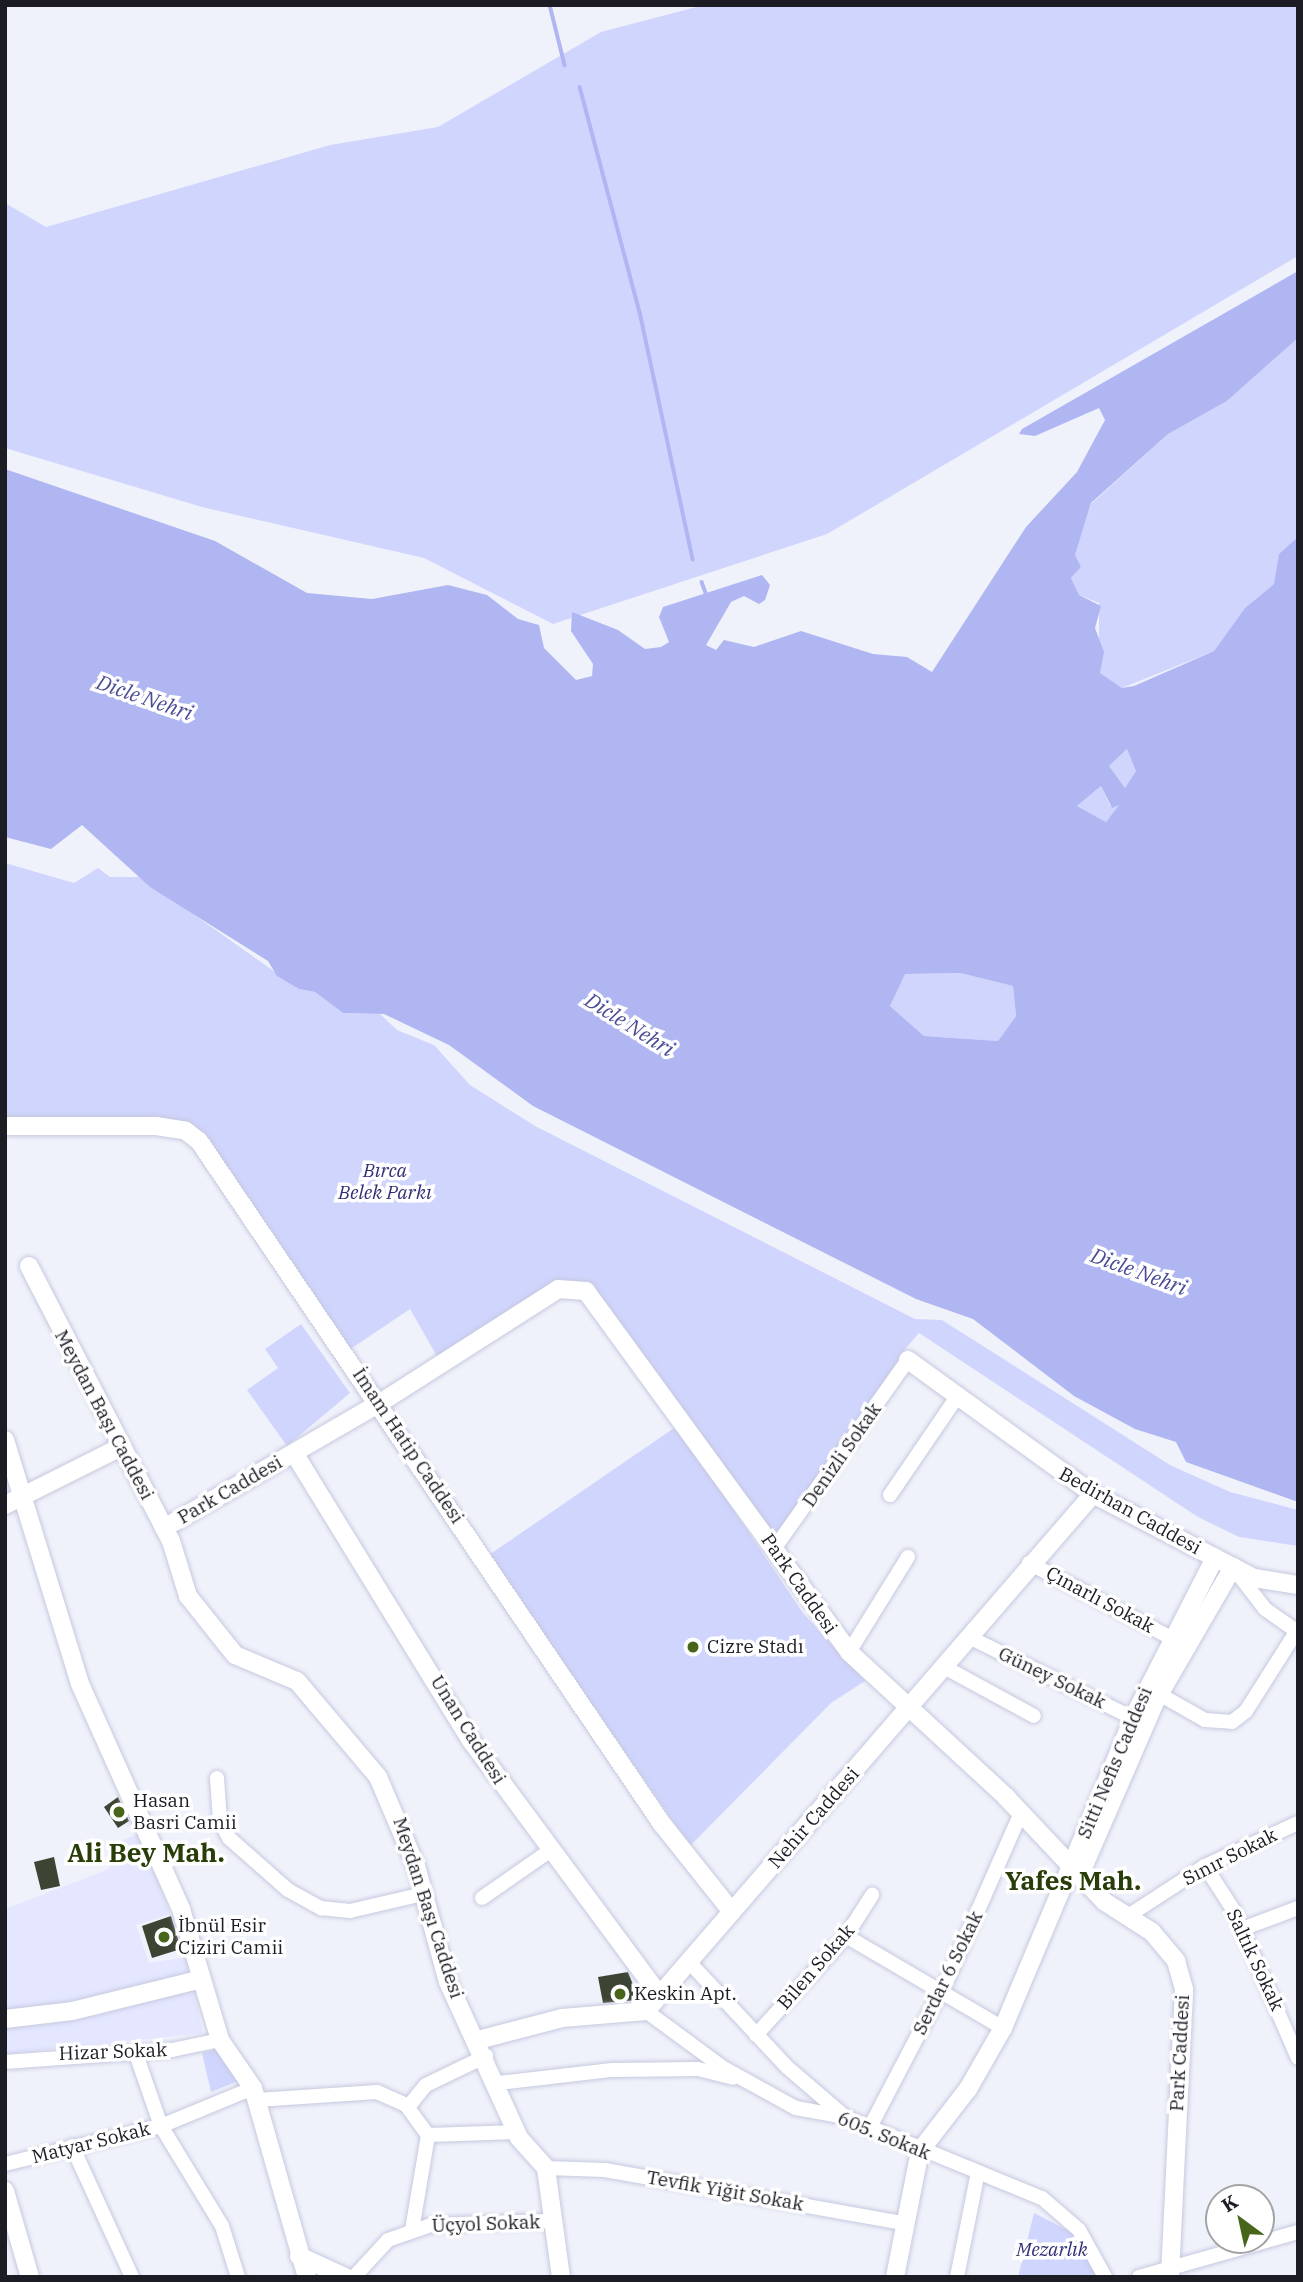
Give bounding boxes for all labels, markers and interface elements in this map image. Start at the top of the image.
water label: Dicle Nehri [94,669,196,725]
water label: Dicle Nehri [581,987,679,1061]
park label: Bırca Belek Parkı [338,1160,432,1204]
water label: Dicle Nehri [1088,1242,1190,1300]
street label: Meydan Başı Caddesi [50,1326,158,1504]
street label: İmam Hatip Caddesi [348,1364,468,1528]
street label: Denizli Sokak [798,1399,886,1511]
street label: Park Caddesi [174,1451,286,1529]
street label: Bedirhan Caddesi [1055,1463,1205,1559]
street label: Park Caddesi [756,1530,842,1638]
street label: Çınarlı Sokak [1042,1562,1158,1638]
place label: Cizre Stadı [707,1636,804,1658]
marker: Cizre Stadı [685,1639,701,1655]
street label: Güney Sokak [995,1642,1109,1714]
street label: Unan Caddesi [425,1671,511,1789]
street label: Sitti Nefis Caddesi [1073,1684,1157,1842]
street label: Nehir Caddesi [764,1763,864,1873]
place label: Hasan Basri Camii [133,1790,237,1834]
marker: Hasan Basri Camii [111,1804,127,1820]
street label: Meydan Başı Caddesi [388,1815,468,2001]
street label: Sınır Sokak [1179,1824,1281,1890]
district label: Ali Bey Mah. [67,1837,225,1869]
district label: Yafes Mah. [1005,1865,1141,1897]
street label: Saltık Sokak [1221,1905,1289,2015]
street label: Serdar 6 Sokak [908,1907,988,2039]
place label: İbnül Esir Ciziri Camii [178,1915,283,1959]
street label: Bilen Sokak [773,1920,859,2014]
marker: İbnül Esir Ciziri Camii [156,1929,172,1945]
place label: Keskin Apt. [634,1983,737,2005]
marker: Keskin Apt. [612,1986,628,2002]
street label: Park Caddesi [1166,1994,1194,2112]
street label: Hizar Sokak [59,2039,167,2065]
street label: 605. Sokak [834,2107,934,2165]
street label: Matyar Sokak [30,2117,152,2169]
street label: Tevfik Yiğit Sokak [645,2166,805,2216]
north arrow [1205,2184,1275,2254]
text: K [1217,2189,1242,2217]
street label: Üçyol Sokak [431,2211,541,2237]
park label: Mezarlık [1016,2239,1088,2261]

